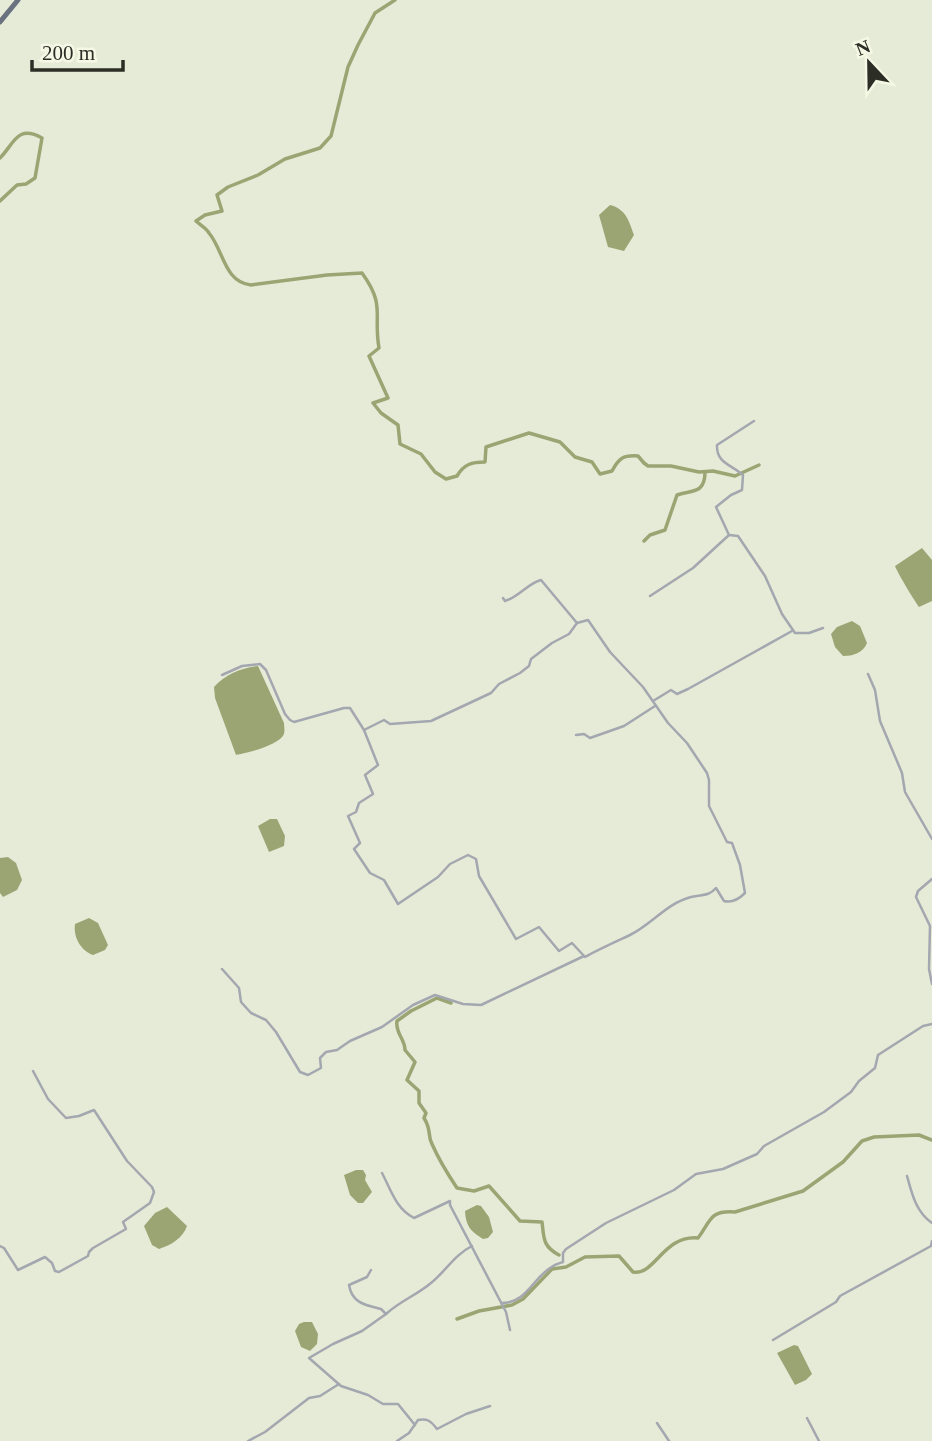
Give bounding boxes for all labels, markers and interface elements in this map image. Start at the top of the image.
scale bar [32,28,122,72]
north arrow [834,28,904,98]
text: N [853,35,873,60]
text: 200 m [42,41,95,65]

